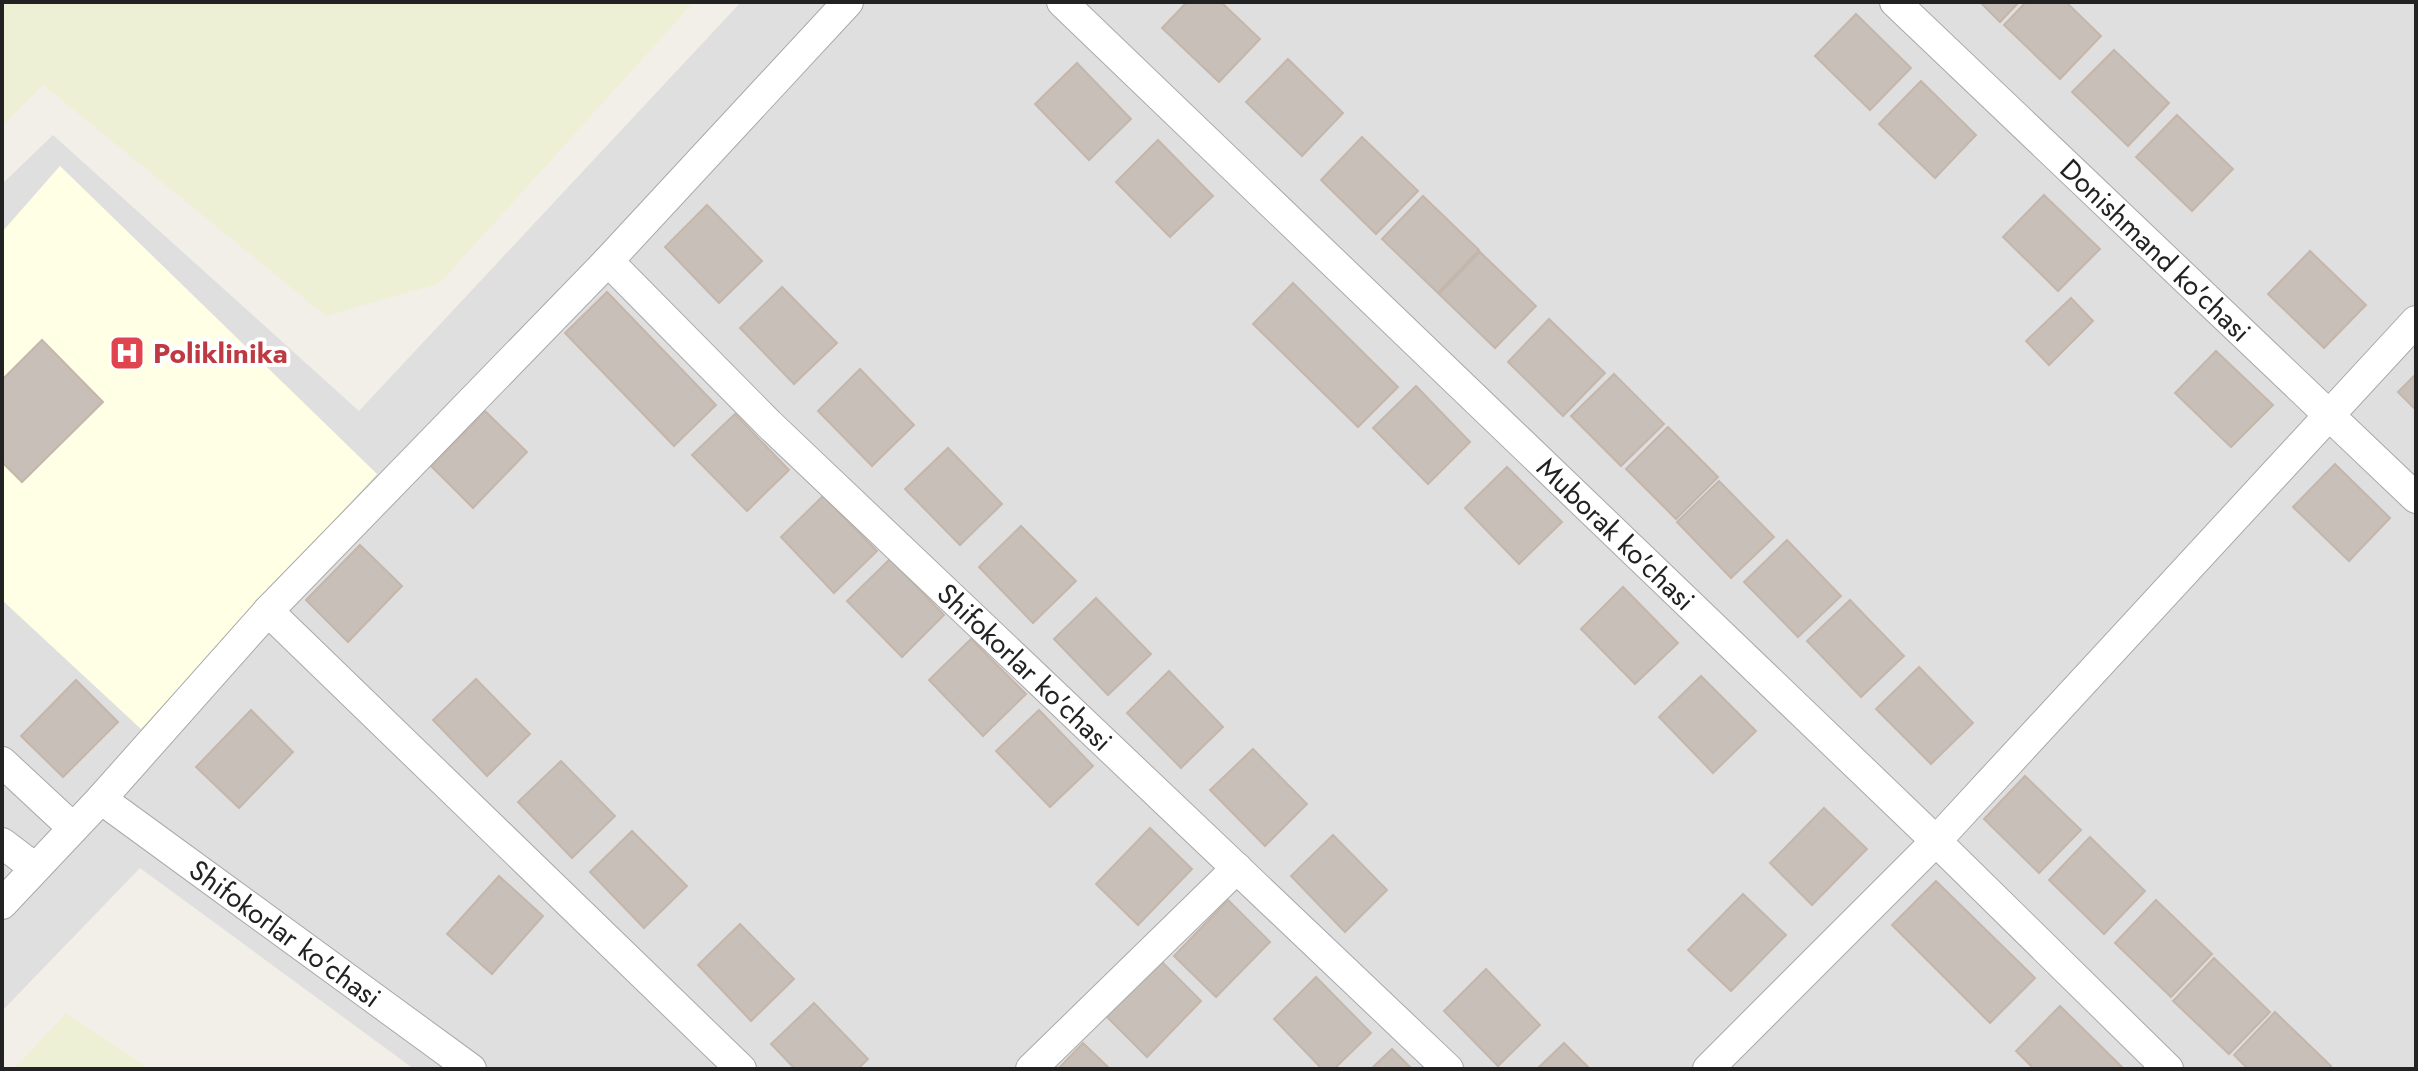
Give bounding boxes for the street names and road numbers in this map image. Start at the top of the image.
street label: Donishmand ko'chasi [2051,150,2260,352]
street label: Muborak ko'chasi [1527,448,1704,620]
street label: Shifokorlar ko'chasi [928,574,1121,761]
street label: Shifokorlar ko'chasi [181,850,389,1018]

